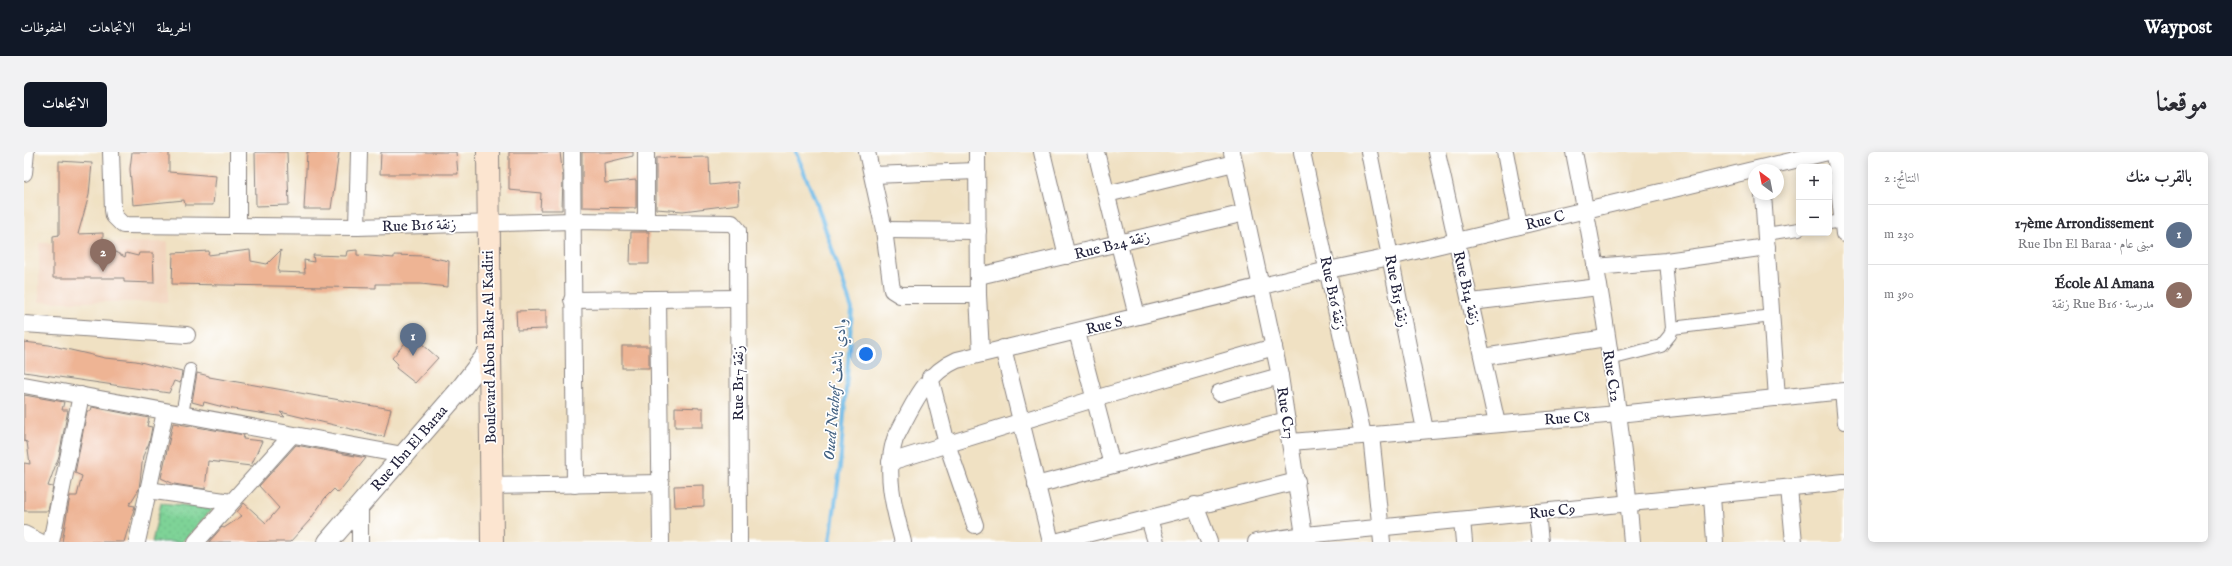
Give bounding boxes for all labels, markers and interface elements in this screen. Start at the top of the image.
text: Waypost [2144,16,2212,40]
text: المحفوظات [20,19,66,37]
text: الاتجاهات [88,19,135,37]
text: الخريطة [157,19,191,37]
button: الاتجاهات [24,82,107,127]
text: موقعنا [2156,86,2208,121]
north arrow [1748,164,1784,200]
map controls [1796,164,1832,236]
button: + [1796,164,1832,200]
text: بالقرب منك [2125,167,2192,188]
text: النتائج: 2 [1884,170,1919,187]
button: − [1796,200,1832,236]
street label: Rue C [1523,206,1567,235]
text: 17ème Arrondissement [2015,214,2154,233]
street label: Rue B16 زنقة [381,215,457,236]
text: 230 m [1884,226,1914,243]
text: 1 [2177,226,2181,243]
street label: Rue B24 زنقة [1072,227,1152,264]
text: مبنى عام · Rue Ibn El Baraa [2018,236,2154,253]
pin: 2 [90,239,116,272]
street label: Rue B14 زنقة [1449,249,1484,327]
street label: Boulevard Abou Bakr Al Kadiri [478,250,501,444]
street label: Rue B15 زنقة [1380,253,1413,329]
street label: Rue B16 زنقة [1315,255,1350,332]
text: École Al Amana [2055,274,2154,293]
text: 390 m [1884,286,1914,303]
text: 2 [2176,286,2182,303]
text: مدرسة · Rue B16 زنقة [2052,296,2154,313]
street label: Rue S [1084,312,1124,339]
water label: Oued Nachef وادي ناشف [820,317,853,461]
pin: 1 [400,323,426,356]
your location [856,344,876,364]
street label: Rue B17 زنقة [729,345,748,421]
street label: Rue C12 [1598,349,1625,404]
street label: Rue C17 [1272,386,1299,441]
street label: Rue Ibn El Baraa [367,401,452,495]
street label: Rue C8 [1543,407,1591,430]
street label: Rue C9 [1528,500,1576,523]

